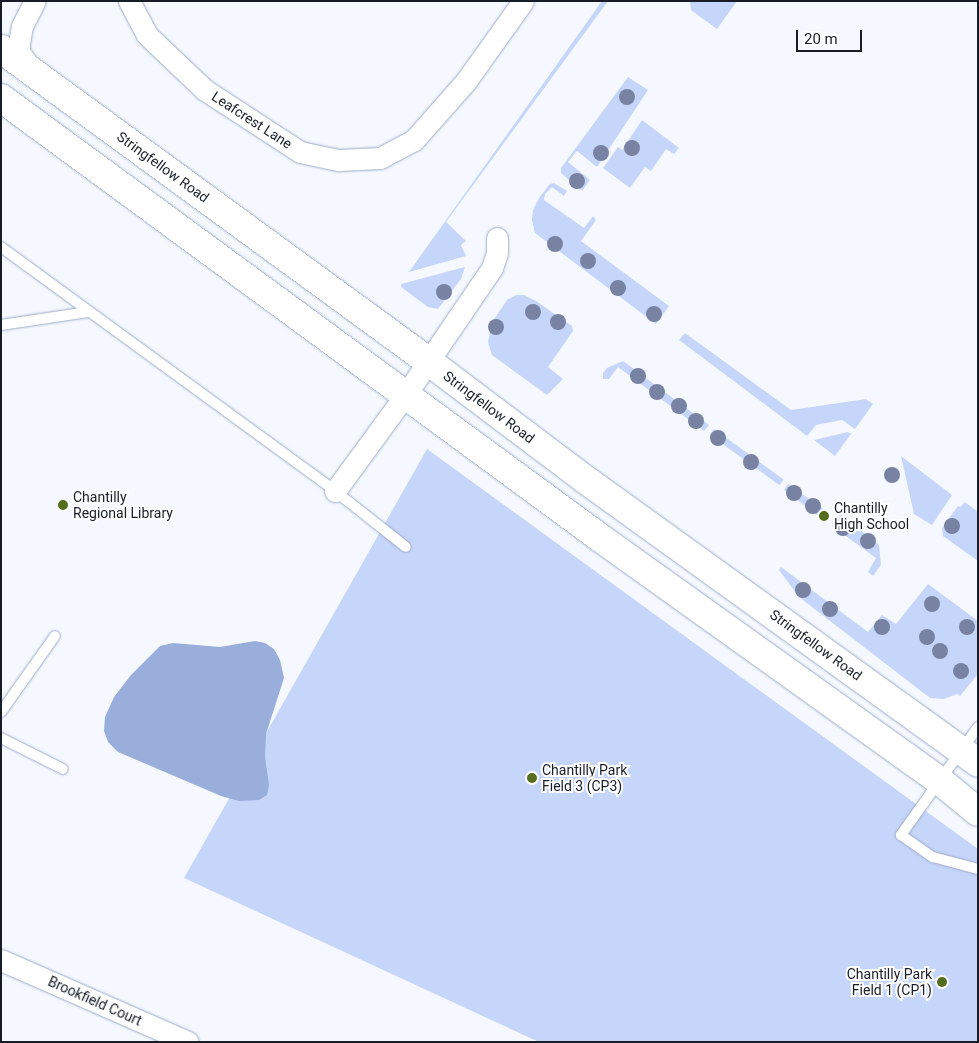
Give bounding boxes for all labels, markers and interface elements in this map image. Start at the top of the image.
scale bar [799,20,865,52]
text: 20 m [804,30,838,48]
street label: Leafcrest Lane [209,88,295,152]
street label: Stringfellow Road [114,128,212,206]
street label: Stringfellow Road [440,367,538,447]
place label: Chantilly Regional Library [73,489,173,522]
marker: Chantilly Regional Library [57,499,69,511]
place label: Chantilly High School [834,500,909,532]
marker: Chantilly High School [818,510,830,522]
street label: Stringfellow Road [767,606,865,684]
place label: Chantilly Park Field 3 (CP3) [542,762,627,794]
marker: Chantilly Park Field 3 (CP3) [526,772,538,784]
place label: Chantilly Park Field 1 (CP1) [847,966,932,999]
street label: Brookfield Court [46,973,144,1029]
marker: Chantilly Park Field 1 (CP1) [936,976,948,988]

